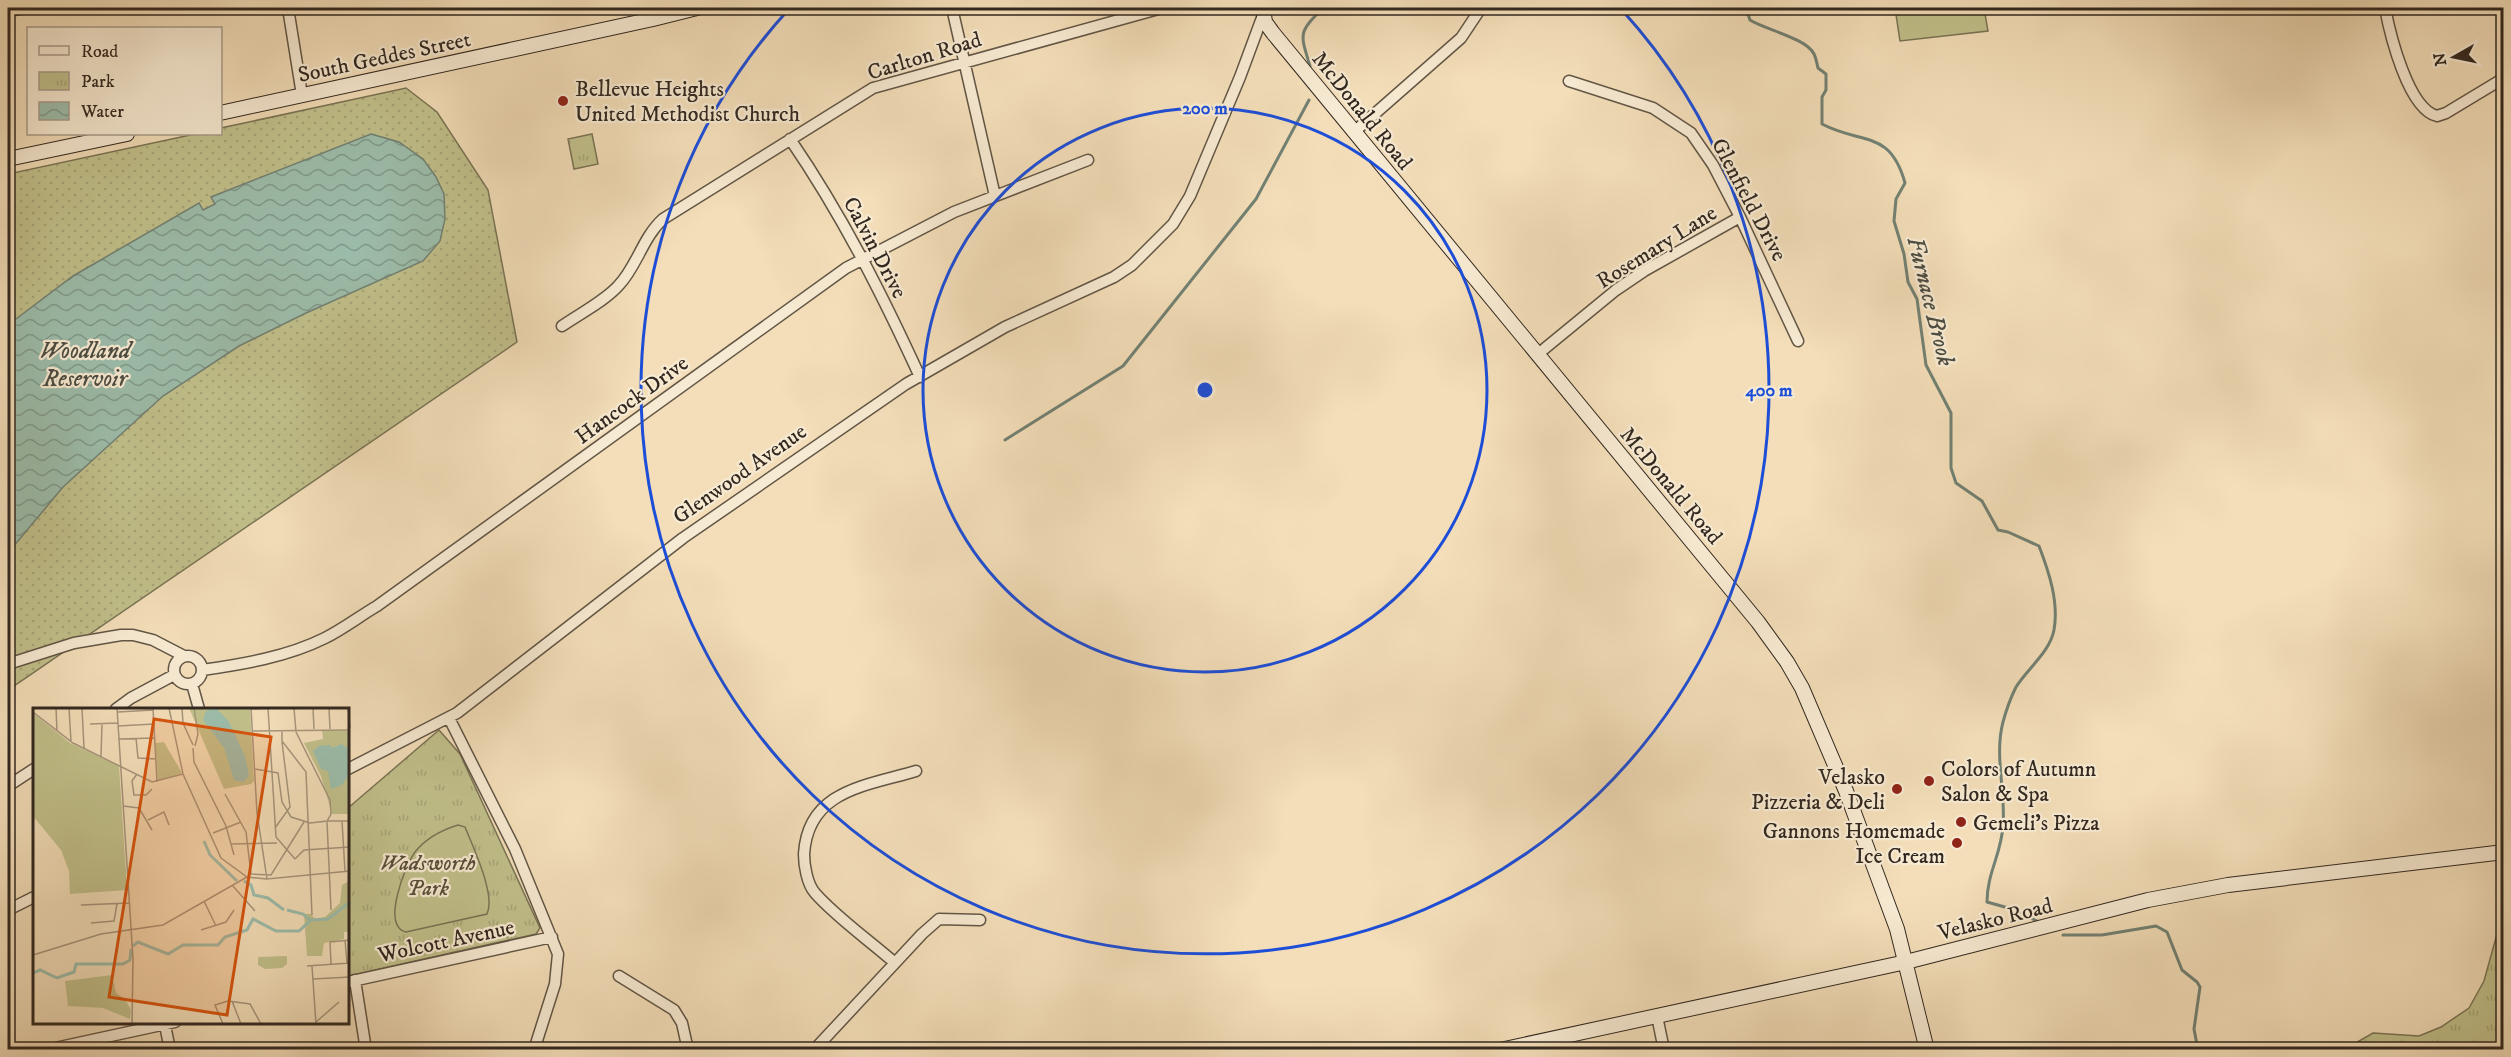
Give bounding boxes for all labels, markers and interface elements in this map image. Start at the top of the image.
street label: South Geddes Street [296,26,473,89]
street label: Carlton Road [864,26,985,87]
legend [27,27,222,135]
north arrow [2424,27,2484,87]
text: Road [81,41,118,63]
street label: McDonald Road [1306,46,1418,176]
text: N [2429,51,2451,67]
text: Park [81,71,115,93]
place label: Bellevue Heights United Methodist Church [575,76,801,128]
marker: Bellevue Heights United Methodist Church [556,94,570,108]
text: 200 m [1182,98,1228,120]
text: Water [80,101,124,123]
street label: Glenfield Drive [1705,134,1792,266]
street label: Calvin Drive [837,192,913,303]
street label: Rosemary Lane [1592,200,1722,295]
water label: Furnace Brook [1899,233,1961,369]
water label: Woodland Reservoir [40,336,134,394]
street label: Hancock Drive [570,350,694,450]
centre of rings [1195,380,1215,400]
text: 400 m [1744,380,1793,402]
street label: Glenwood Avenue [668,418,812,530]
street label: McDonald Road [1614,422,1728,550]
inset map [33,708,350,1024]
place label: Colors of Autumn Salon & Spa [1941,756,2097,808]
place label: Velasko Pizzeria & Deli [1751,764,1885,816]
marker: Colors of Autumn Salon & Spa [1922,774,1936,788]
marker: Velasko Pizzeria & Deli [1890,782,1904,796]
place label: Gemeli's Pizza [1973,810,2100,837]
marker: Gemeli's Pizza [1954,815,1968,829]
place label: Gannons Homemade Ice Cream [1763,818,1945,870]
marker: Gannons Homemade Ice Cream [1950,836,1964,850]
park label: Wadsworth Park [380,850,476,902]
street label: Velasko Road [1934,892,2055,947]
street label: Wolcott Avenue [375,914,517,969]

